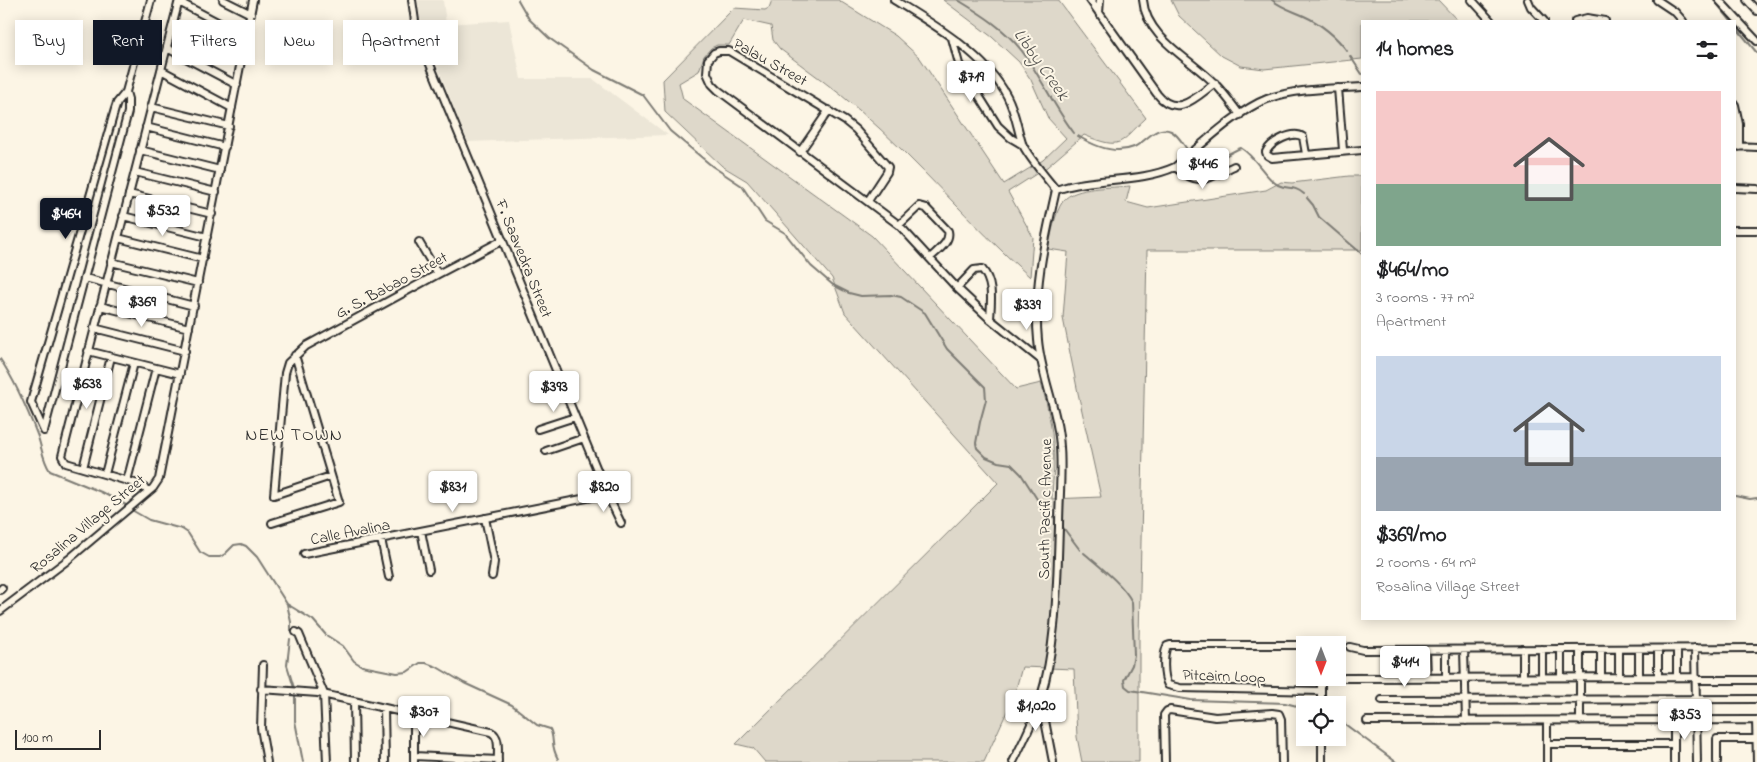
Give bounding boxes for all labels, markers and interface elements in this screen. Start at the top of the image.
chip: Buy [15,20,83,65]
chip: Rent [93,20,162,65]
chip: Filters [172,20,255,65]
chip: New [265,20,333,65]
chip: Apartment [343,20,458,65]
water label: Libby Creek [1006,24,1075,107]
street label: Palau Street [728,32,812,93]
text: 14 homes [1376,35,1454,65]
icon: filters [1693,36,1721,64]
pin: $719 [941,61,1001,103]
text: $719 [958,65,984,89]
icon: home [1504,124,1594,214]
pin: $446 [1173,148,1233,190]
text: $446 [1188,152,1218,176]
pin: $532 [133,194,193,237]
street label: F. Saavedra Street [488,195,558,322]
pin: $464 [36,198,96,240]
text: $532 [146,199,180,223]
text: $464 [51,202,81,226]
street label: G. S. Babao Street [332,246,453,325]
text: $464/mo [1376,256,1449,286]
pin: $369 [112,286,172,328]
text: 3 rooms · 77 m² [1376,286,1475,310]
pin: $339 [997,288,1057,331]
text: $369 [128,290,156,314]
text: $339 [1013,293,1041,317]
text: Apartment [1376,310,1446,334]
pin: $638 [57,368,117,410]
pin: $393 [524,370,584,413]
text: $638 [72,372,102,396]
text: $393 [540,375,568,399]
icon: home [1504,389,1594,479]
district label: NEW TOWN [245,423,343,449]
street label: South Pacific Avenue [1033,438,1059,580]
street label: Rosalina Village Street [25,469,152,580]
pin: $831 [423,470,483,513]
pin: $820 [574,470,634,513]
text: $831 [439,475,467,499]
text: $820 [589,475,619,499]
street label: Calle Avalina [308,513,392,552]
text: $369/mo [1376,521,1447,551]
text: 2 rooms · 64 m² [1376,551,1476,575]
text: Rosalina Village Street [1376,575,1520,599]
north arrow [1296,636,1346,686]
map controls [1296,636,1346,746]
pin: $414 [1375,646,1435,688]
text: $414 [1391,650,1419,674]
street label: Pitcairn Loop [1182,664,1266,690]
pin: $1,020 [995,690,1077,732]
text: $1,020 [1016,694,1056,718]
pin: $307 [394,696,454,738]
button: locate [1296,696,1346,746]
pin: $353 [1655,698,1715,741]
text: $307 [409,700,439,724]
text: $353 [1669,703,1701,727]
scale bar [15,727,101,750]
text: 100 m [22,728,53,749]

